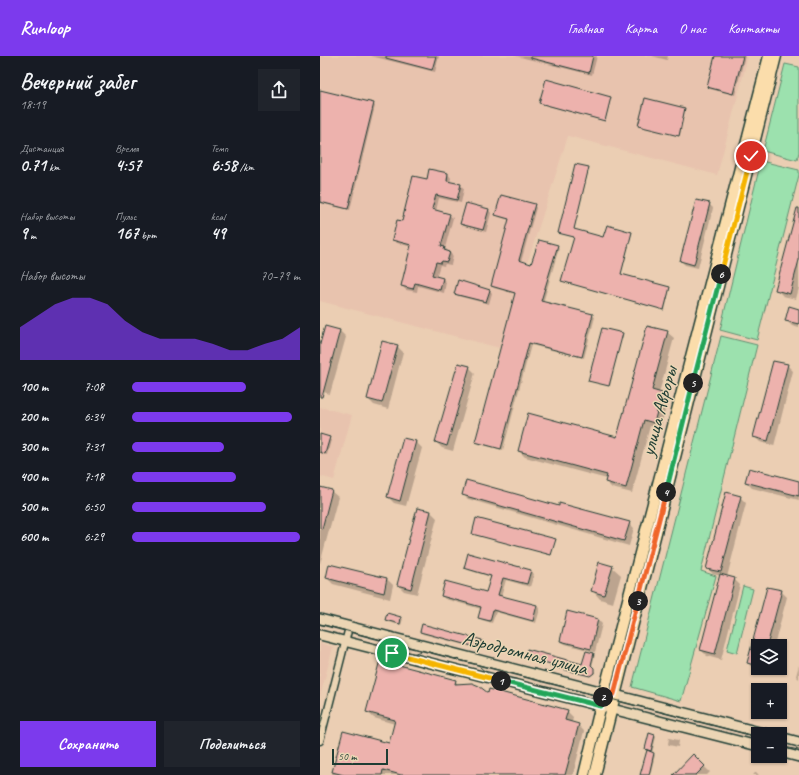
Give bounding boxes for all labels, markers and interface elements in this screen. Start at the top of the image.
text: Runloop [20,16,70,40]
text: Главная [568,20,603,37]
text: Карта [625,20,657,37]
text: О нас [679,20,706,37]
text: Контакты [728,20,779,37]
text: Вечерний забег [20,68,135,96]
button: share [258,69,300,111]
text: 18:19 [20,97,46,113]
pin [734,139,768,173]
text: Дистанция [20,141,64,155]
text: Время [115,141,139,155]
text: Темп [211,141,228,155]
icon: check [740,145,762,167]
text: 0.71 [20,155,46,176]
text: 4:57 [115,155,141,176]
text: 6:58 [211,155,237,176]
text: km [46,160,60,174]
text: /km [237,160,254,174]
text: Набор высоты [20,209,75,223]
text: Пульс [115,209,137,223]
text: kcal [211,209,225,223]
text: 9 [20,223,27,244]
text: 167 [115,223,139,244]
text: 49 [211,223,226,244]
text: m [27,228,36,242]
text: bpm [139,228,156,242]
pin: 6 [711,264,731,284]
text: 6 [718,267,724,281]
text: Набор высоты [20,268,85,284]
text: 70–79 m [260,268,300,284]
street label: улица Авроры [635,362,683,460]
pin: 5 [683,373,703,393]
text: 5 [691,376,695,390]
text: 100 m [20,379,48,395]
text: 7:08 [84,379,104,395]
text: 200 m [20,409,48,425]
text: 6:34 [84,409,104,425]
text: 300 m [20,439,48,455]
text: 7:31 [84,439,104,455]
text: 400 m [20,469,48,485]
text: 7:18 [84,469,104,485]
pin: 4 [656,482,676,502]
text: 4 [664,485,668,499]
text: 500 m [20,499,48,515]
text: 6:50 [84,499,104,515]
text: 600 m [20,529,48,545]
text: 6:29 [84,529,104,545]
pin: 3 [628,591,648,611]
text: 3 [636,594,640,608]
street label: Аэродромная улица [460,625,591,681]
pin [375,636,409,670]
map controls [751,639,787,763]
button: layers [751,639,787,675]
icon: arrive [381,642,403,664]
pin: 1 [491,671,511,691]
text: 1 [499,674,503,688]
button: + [751,683,787,719]
pin: 2 [593,687,613,707]
text: 2 [601,690,605,704]
button: Сохранить [20,721,156,767]
button: Поделиться [164,721,300,767]
button: − [751,727,787,763]
scale bar [332,747,388,766]
text: 50 m [338,749,357,763]

